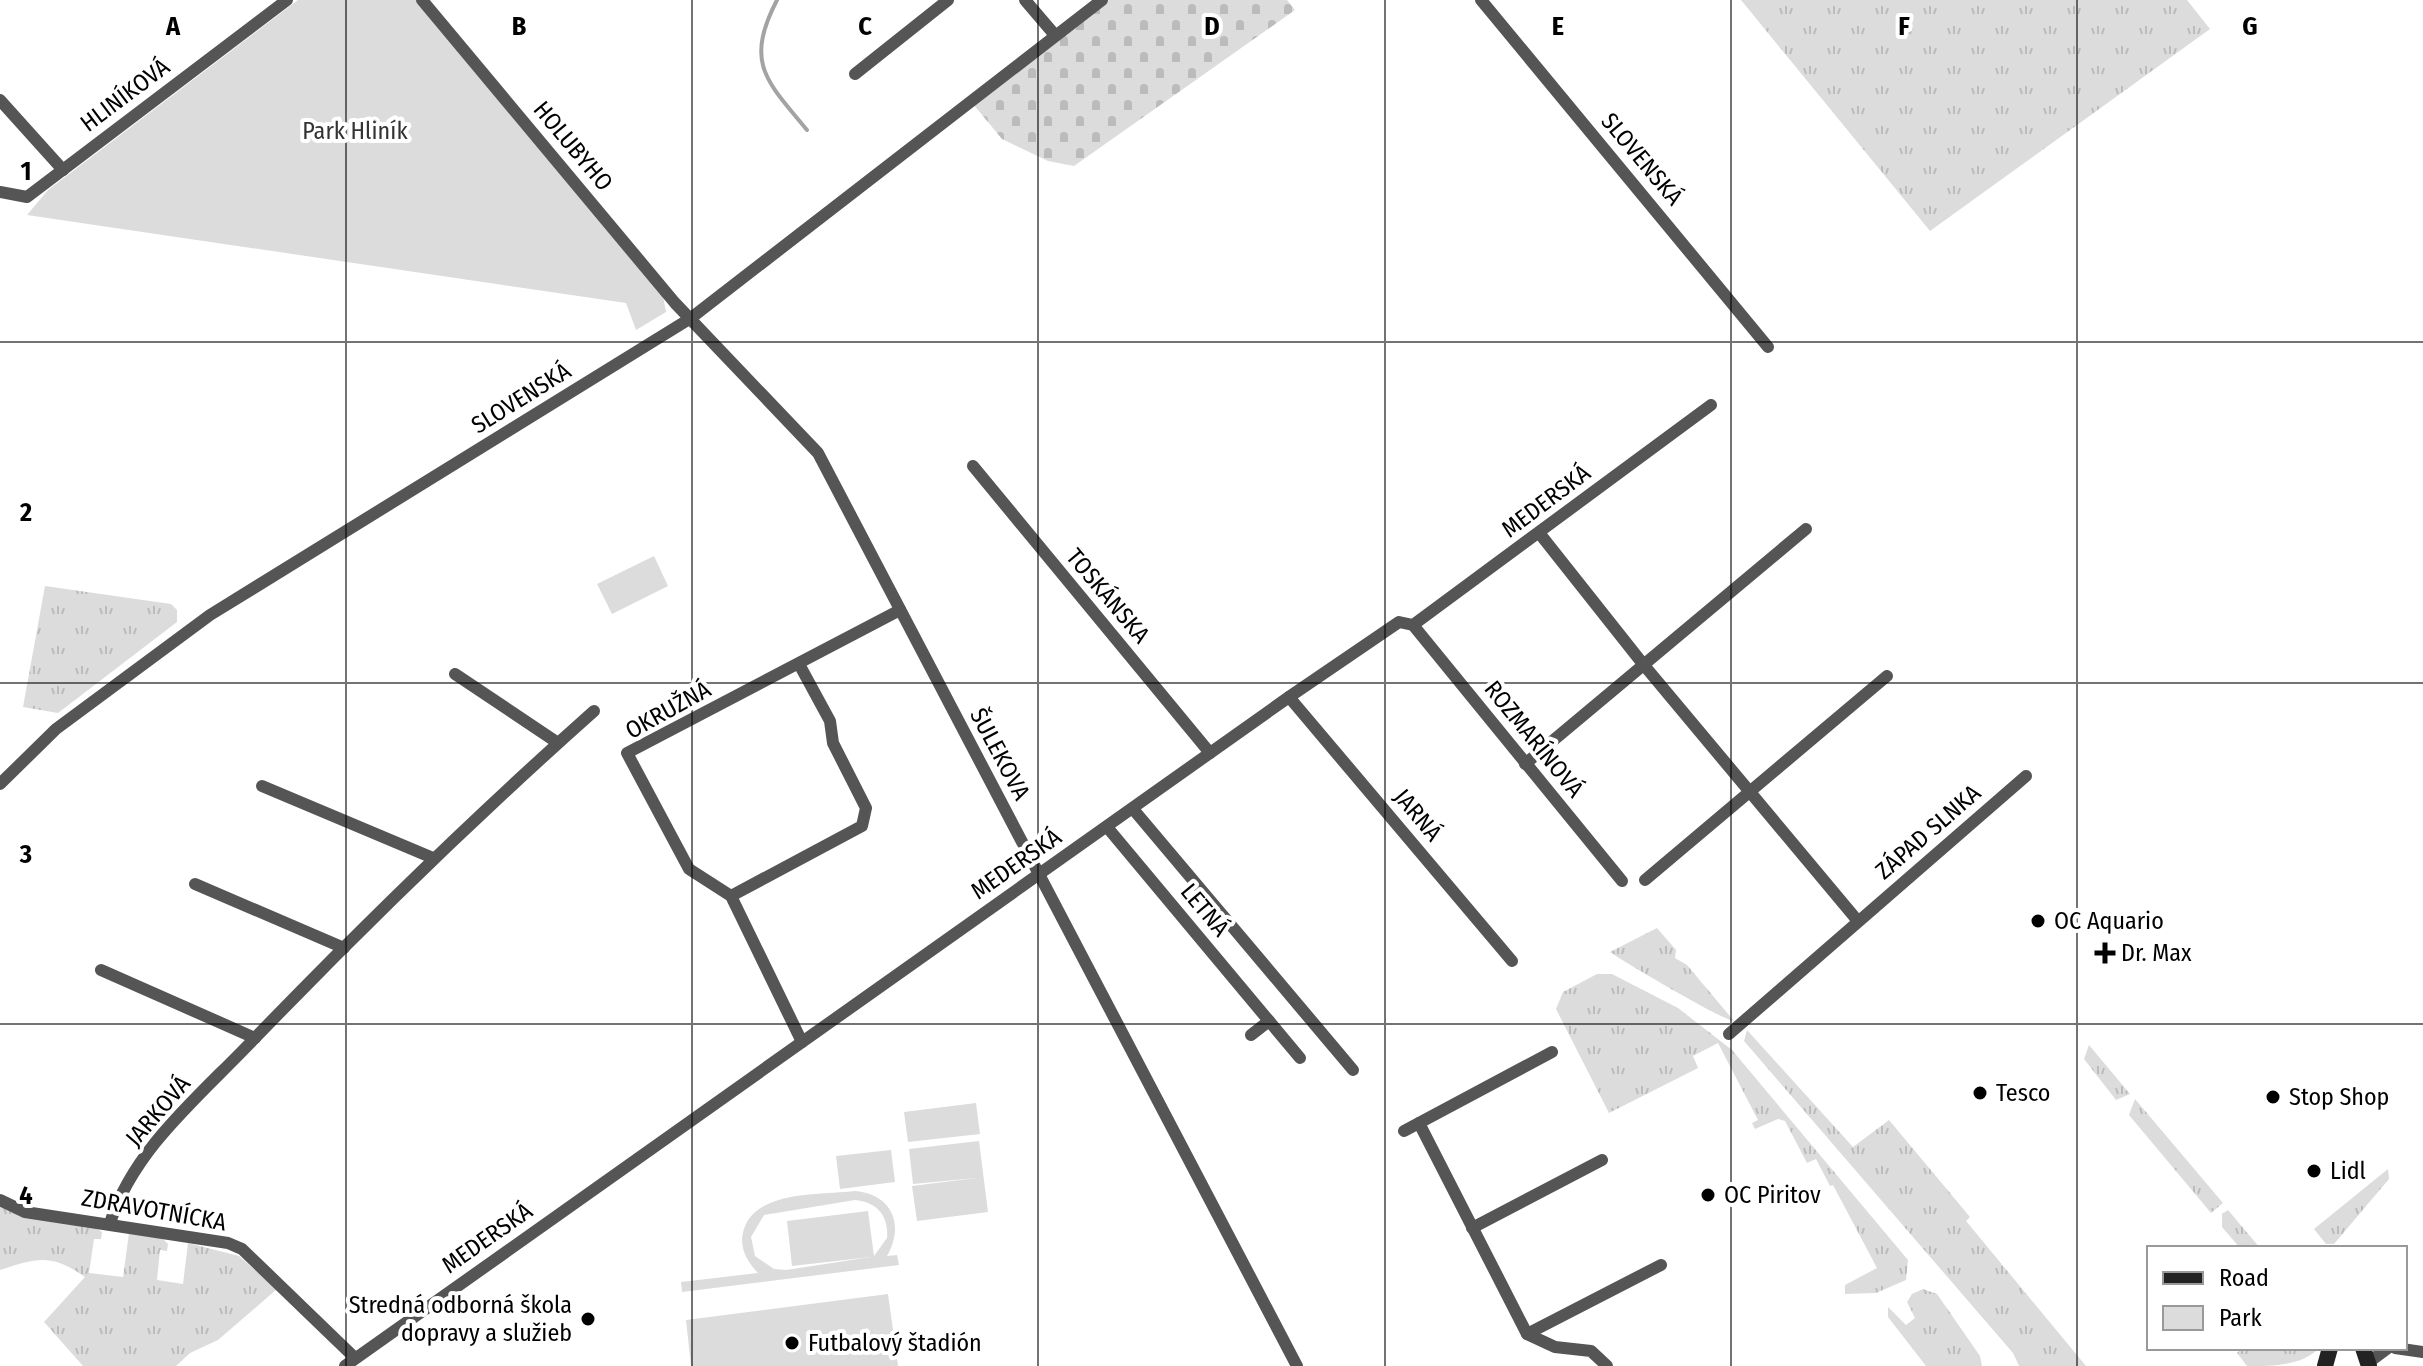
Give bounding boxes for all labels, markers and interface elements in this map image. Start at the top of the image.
text: A [165,11,181,42]
text: B [512,11,527,42]
text: C [858,11,872,42]
text: D [1204,11,1220,42]
text: E [1552,11,1564,42]
text: F [1898,11,1910,42]
text: G [2242,11,2258,42]
street label: HLINÍKOVÁ [74,51,175,138]
street label: HOLUBYHO [528,96,618,196]
street label: SLOVENSKÁ [1595,107,1690,211]
park label: Park Hliník [302,117,408,145]
text: 1 [21,156,32,187]
street label: SLOVENSKÁ [466,355,576,439]
street label: MEDERSKÁ [1496,458,1596,543]
text: 2 [19,497,32,528]
street label: TOSKÁNSKA [1061,543,1156,649]
street label: OKRUŽNÁ [620,674,716,745]
street label: ROZMARÍNOVÁ [1479,675,1590,803]
street label: ŠULEKOVA [964,703,1037,805]
street label: ZÁPAD SLNKA [1869,778,1986,885]
street label: JARNÁ [1388,783,1449,847]
street label: MEDERSKÁ [965,822,1067,905]
text: 3 [19,839,32,870]
street label: LETNÁ [1175,877,1236,942]
place label: OC Aquario [2054,907,2164,935]
marker: OC Aquario [2029,912,2047,930]
place label: Dr. Max [2121,939,2192,967]
marker: Dr. Max [2096,944,2114,962]
street label: JARKOVÁ [119,1069,196,1152]
place label: Tesco [1996,1079,2050,1107]
place label: Stop Shop [2289,1083,2389,1111]
marker: Tesco [1971,1084,1989,1102]
marker: Stop Shop [2264,1088,2282,1106]
place label: Lidl [2330,1157,2366,1185]
marker: Lidl [2305,1162,2323,1180]
text: 4 [19,1180,33,1211]
place label: OC Piritov [1724,1181,1821,1209]
street label: ZDRAVOTNÍCKA [79,1183,229,1237]
marker: OC Piritov [1699,1186,1717,1204]
street label: MEDERSKÁ [436,1196,538,1279]
legend [2147,1246,2407,1350]
text: Road [2219,1264,2269,1292]
place label: Stredná odborná škola dopravy a služieb [349,1291,572,1347]
text: Park [2219,1304,2262,1332]
marker: Stredná odborná škola dopravy a služieb [579,1310,597,1328]
place label: Futbalový štadión [808,1329,982,1357]
marker: Futbalový štadión [783,1334,801,1352]

